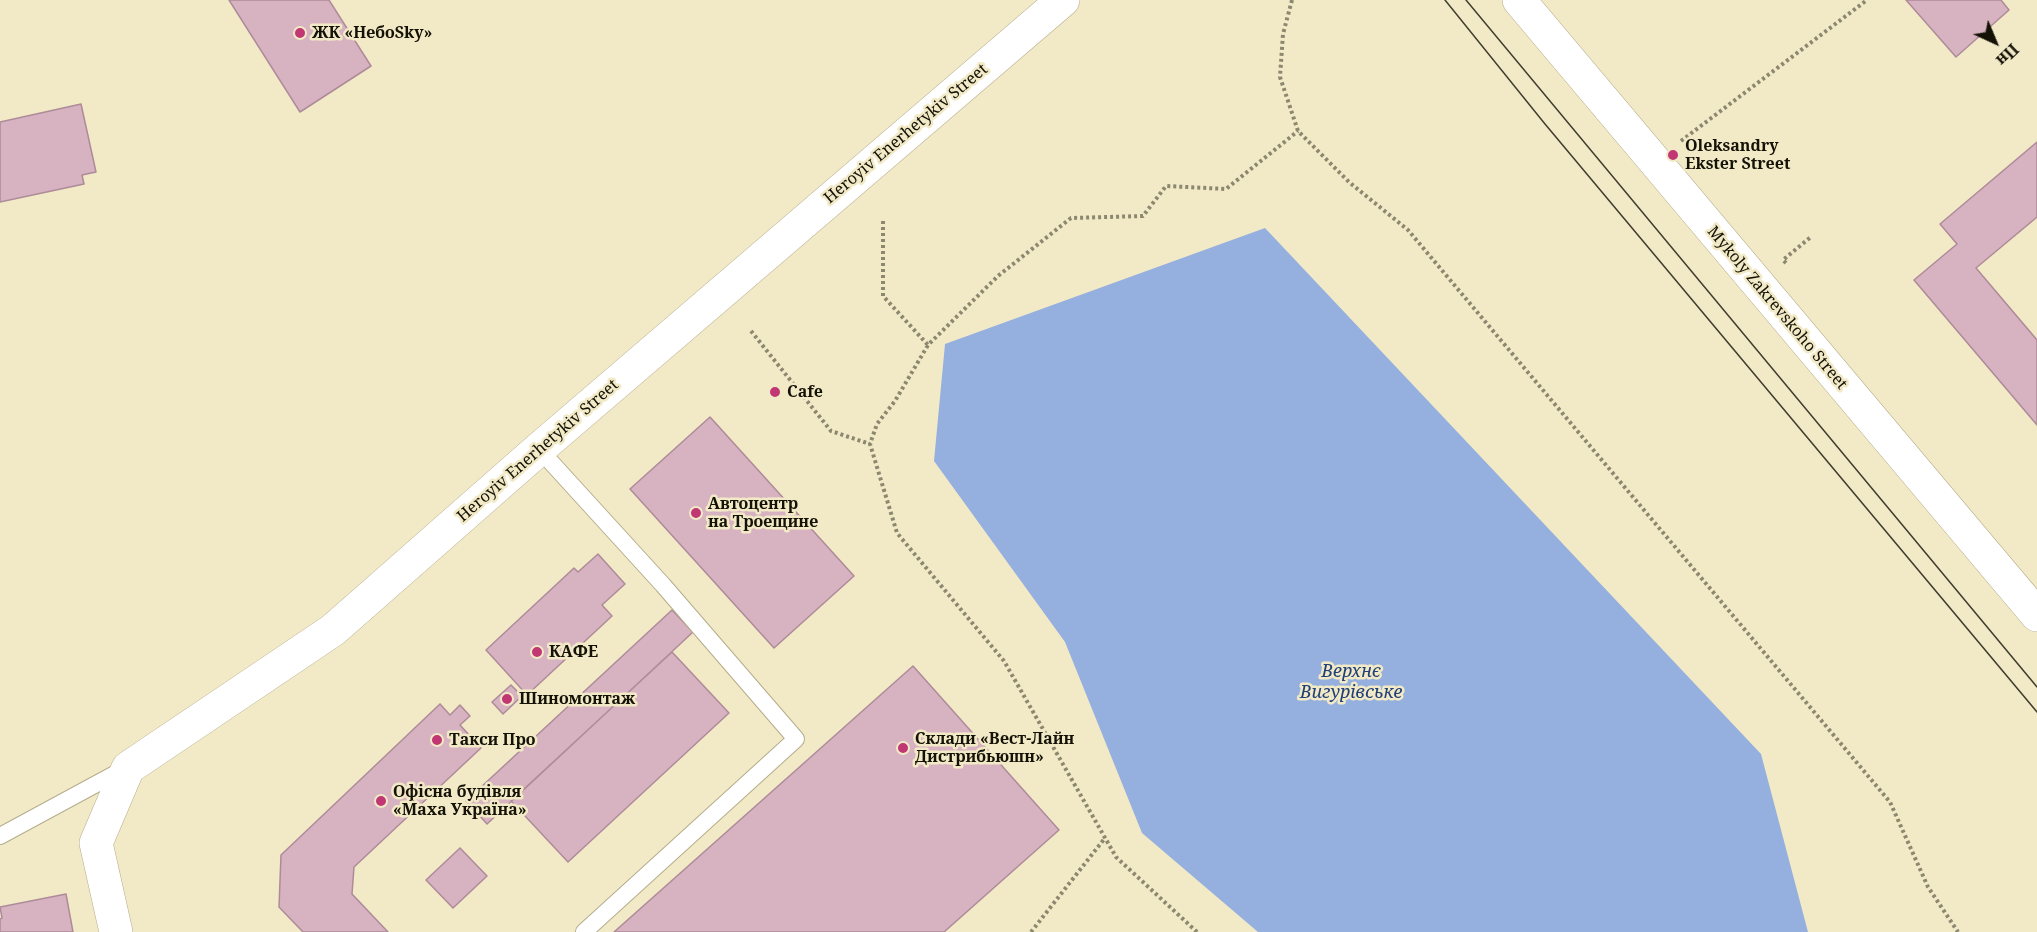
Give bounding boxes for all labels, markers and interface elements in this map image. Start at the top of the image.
north arrow [1965,12,2025,72]
place label: ЖК «НебоSky» [312,23,432,43]
marker: ЖК «НебоSky» [293,26,307,40]
text: Пн [1991,39,2024,71]
street label: Heroyiv Enerhetykiv Street [820,60,992,208]
place label: Oleksandry Ekster Street [1685,136,1790,174]
marker: Oleksandry Ekster Street [1666,148,1680,162]
street label: Mykoly Zakrevskoho Street [1703,222,1851,394]
street label: Heroyiv Enerhetykiv Street [453,376,623,526]
place label: Cafe [787,382,823,402]
marker: Cafe [768,385,782,399]
place label: Автоцентр на Троещине [708,494,818,532]
marker: Автоцентр на Троещине [689,506,703,520]
place label: КАФЕ [549,642,598,662]
marker: КАФЕ [530,645,544,659]
water label: Верхнє Вигурівське [1300,661,1402,704]
place label: Шиномонтаж [519,689,635,709]
marker: Шиномонтаж [500,692,514,706]
place label: Склади «Вест-Лайн Дистрибьюшн» [915,729,1074,767]
place label: Такси Про [449,730,535,750]
marker: Такси Про [430,733,444,747]
marker: Склади «Вест-Лайн Дистрибьюшн» [896,741,910,755]
place label: Офісна будівля «Маха Україна» [393,782,527,820]
marker: Офісна будівля «Маха Україна» [374,794,388,808]

